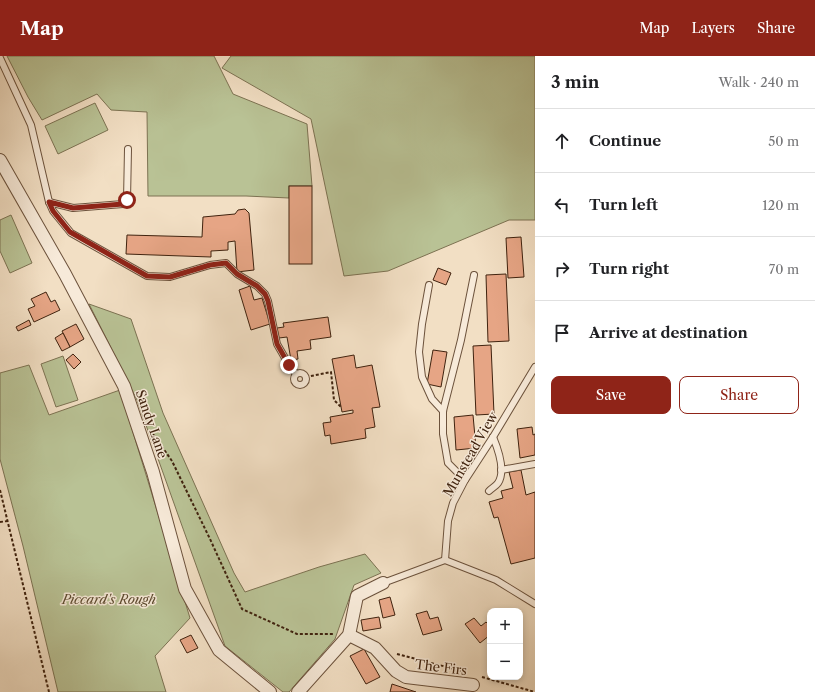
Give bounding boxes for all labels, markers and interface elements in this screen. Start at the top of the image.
text: Map [20,17,64,40]
text: Map [639,19,669,37]
text: Layers [691,19,735,37]
text: Share [757,19,795,37]
text: 3 min [551,72,600,92]
text: Walk · 240 m [719,74,799,90]
icon: ahead [551,130,573,152]
text: Continue [589,131,661,150]
text: 50 m [768,133,799,149]
route start [118,191,136,209]
icon: left [551,194,573,216]
text: Turn left [589,195,658,214]
text: 120 m [762,197,799,213]
icon: right [551,258,573,280]
text: Turn right [589,259,669,278]
text: 70 m [769,261,799,277]
icon: arrive [551,322,573,344]
text: Arrive at destination [589,323,748,342]
route end [280,356,298,374]
button: Save [551,376,671,414]
button: Share [679,376,799,414]
street label: Sandy Lane [133,388,171,460]
street label: Munstead View [439,408,501,499]
park label: Piccard's Rough [61,591,156,607]
map controls [487,608,523,680]
button: + [487,608,523,644]
button: − [487,644,523,680]
street label: The Firs [414,656,468,678]

